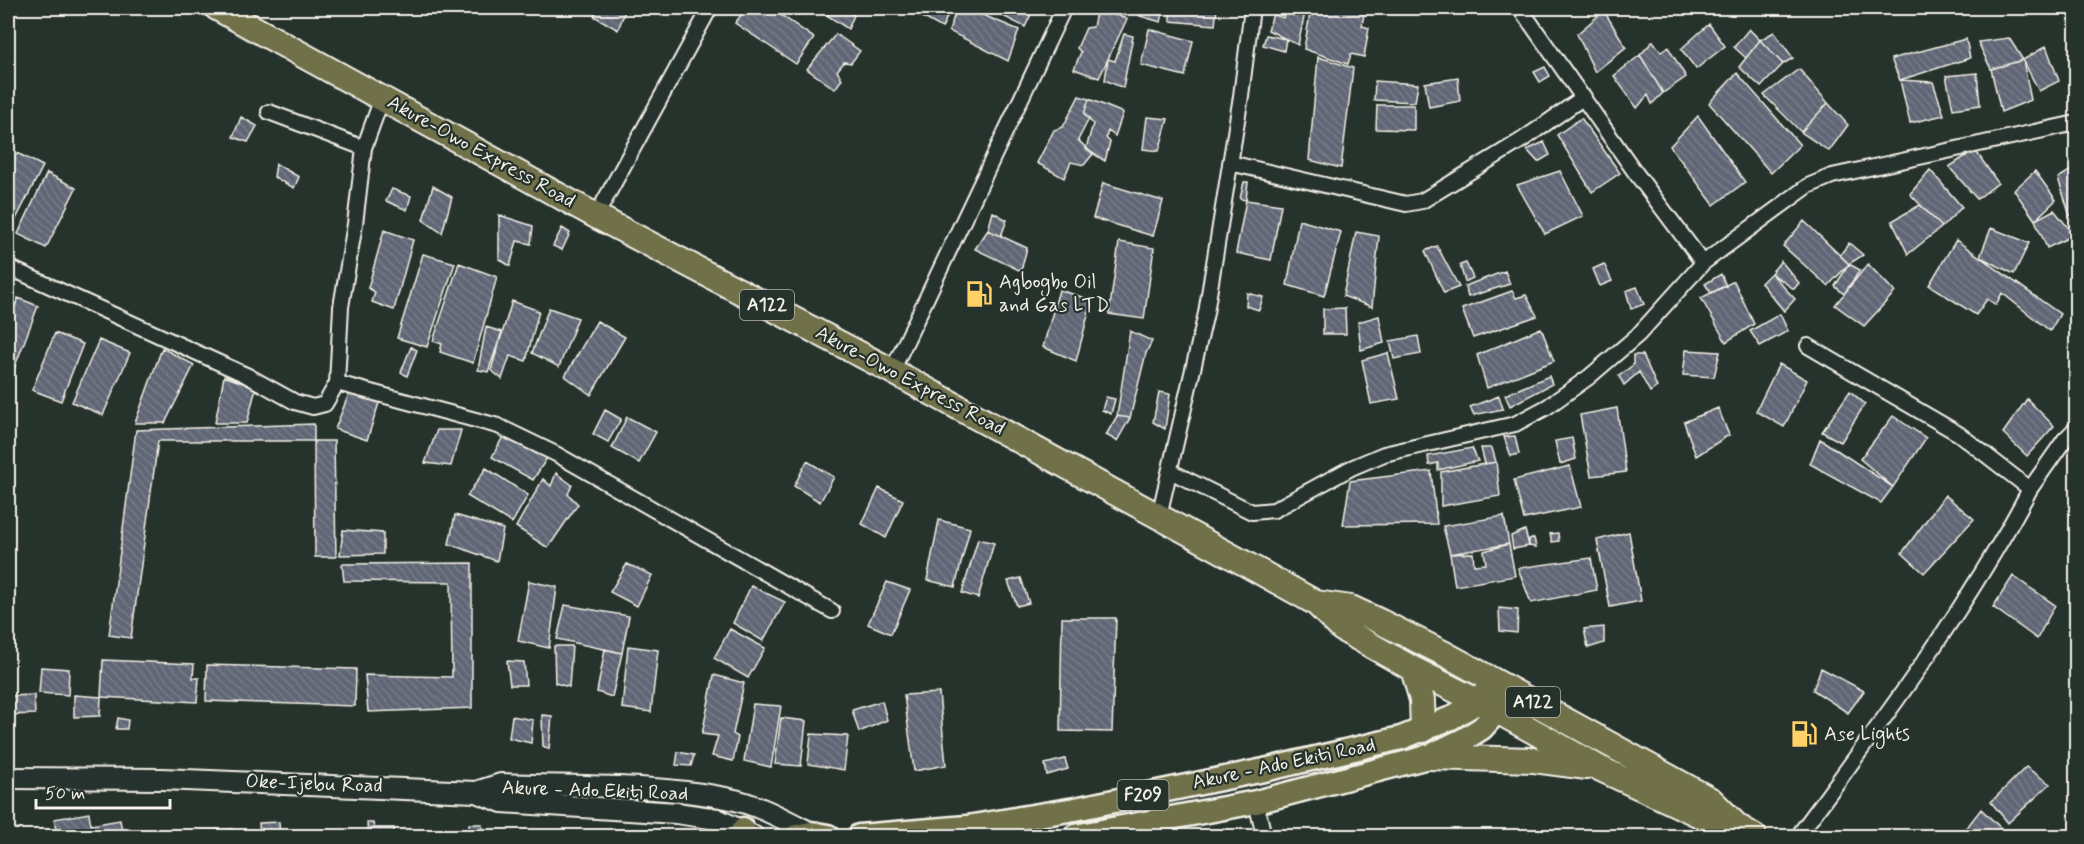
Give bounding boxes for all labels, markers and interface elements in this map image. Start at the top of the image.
street label: Akure-Owo Express Road [382,89,580,215]
place label: Agbogbo Oil and Gas LTD [999,269,1109,319]
fuel station icon: Agbogbo Oil and Gas LTD [964,279,994,309]
road number: A122 [740,290,794,320]
street label: Akure-Owo Express Road [810,320,1010,442]
road number: A122 [1506,687,1560,717]
fuel station icon: Ase Lights [1789,719,1819,749]
place label: Ase Lights [1824,721,1910,749]
street label: Akure - Ado Ekiti Road [1190,731,1378,797]
street label: Oke-Ijebu Road [245,768,383,800]
scale bar [36,772,170,810]
street label: Akure - Ado Ekiti Road [501,774,689,808]
road number: F209 [1118,780,1168,810]
text: 50 m [45,782,85,806]

